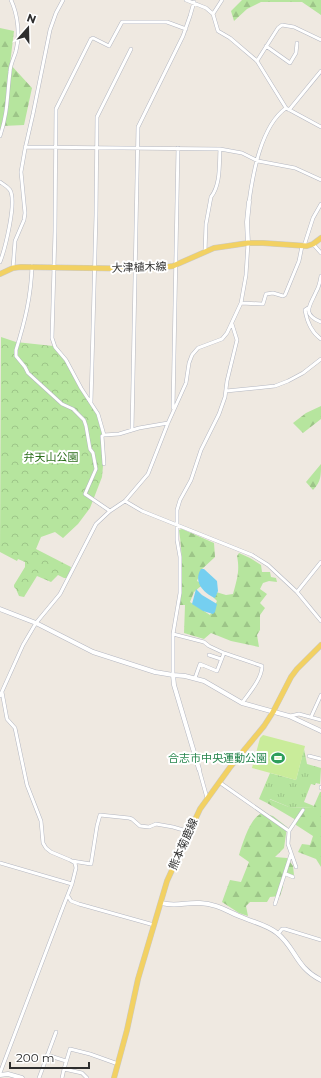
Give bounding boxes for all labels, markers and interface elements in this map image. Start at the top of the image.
north arrow [8,8,48,48]
text: N [25,11,38,27]
street label: 大津植木線 [111,259,167,275]
park label: 弁天山公園 [24,450,79,464]
sports icon: 合志市中央運動公園 [270,750,286,766]
place label: 合志市中央運動公園 [168,751,267,765]
street label: 熊本菊鹿線 [165,816,201,872]
scale bar [10,1044,89,1070]
text: 200 m [16,1050,55,1065]

